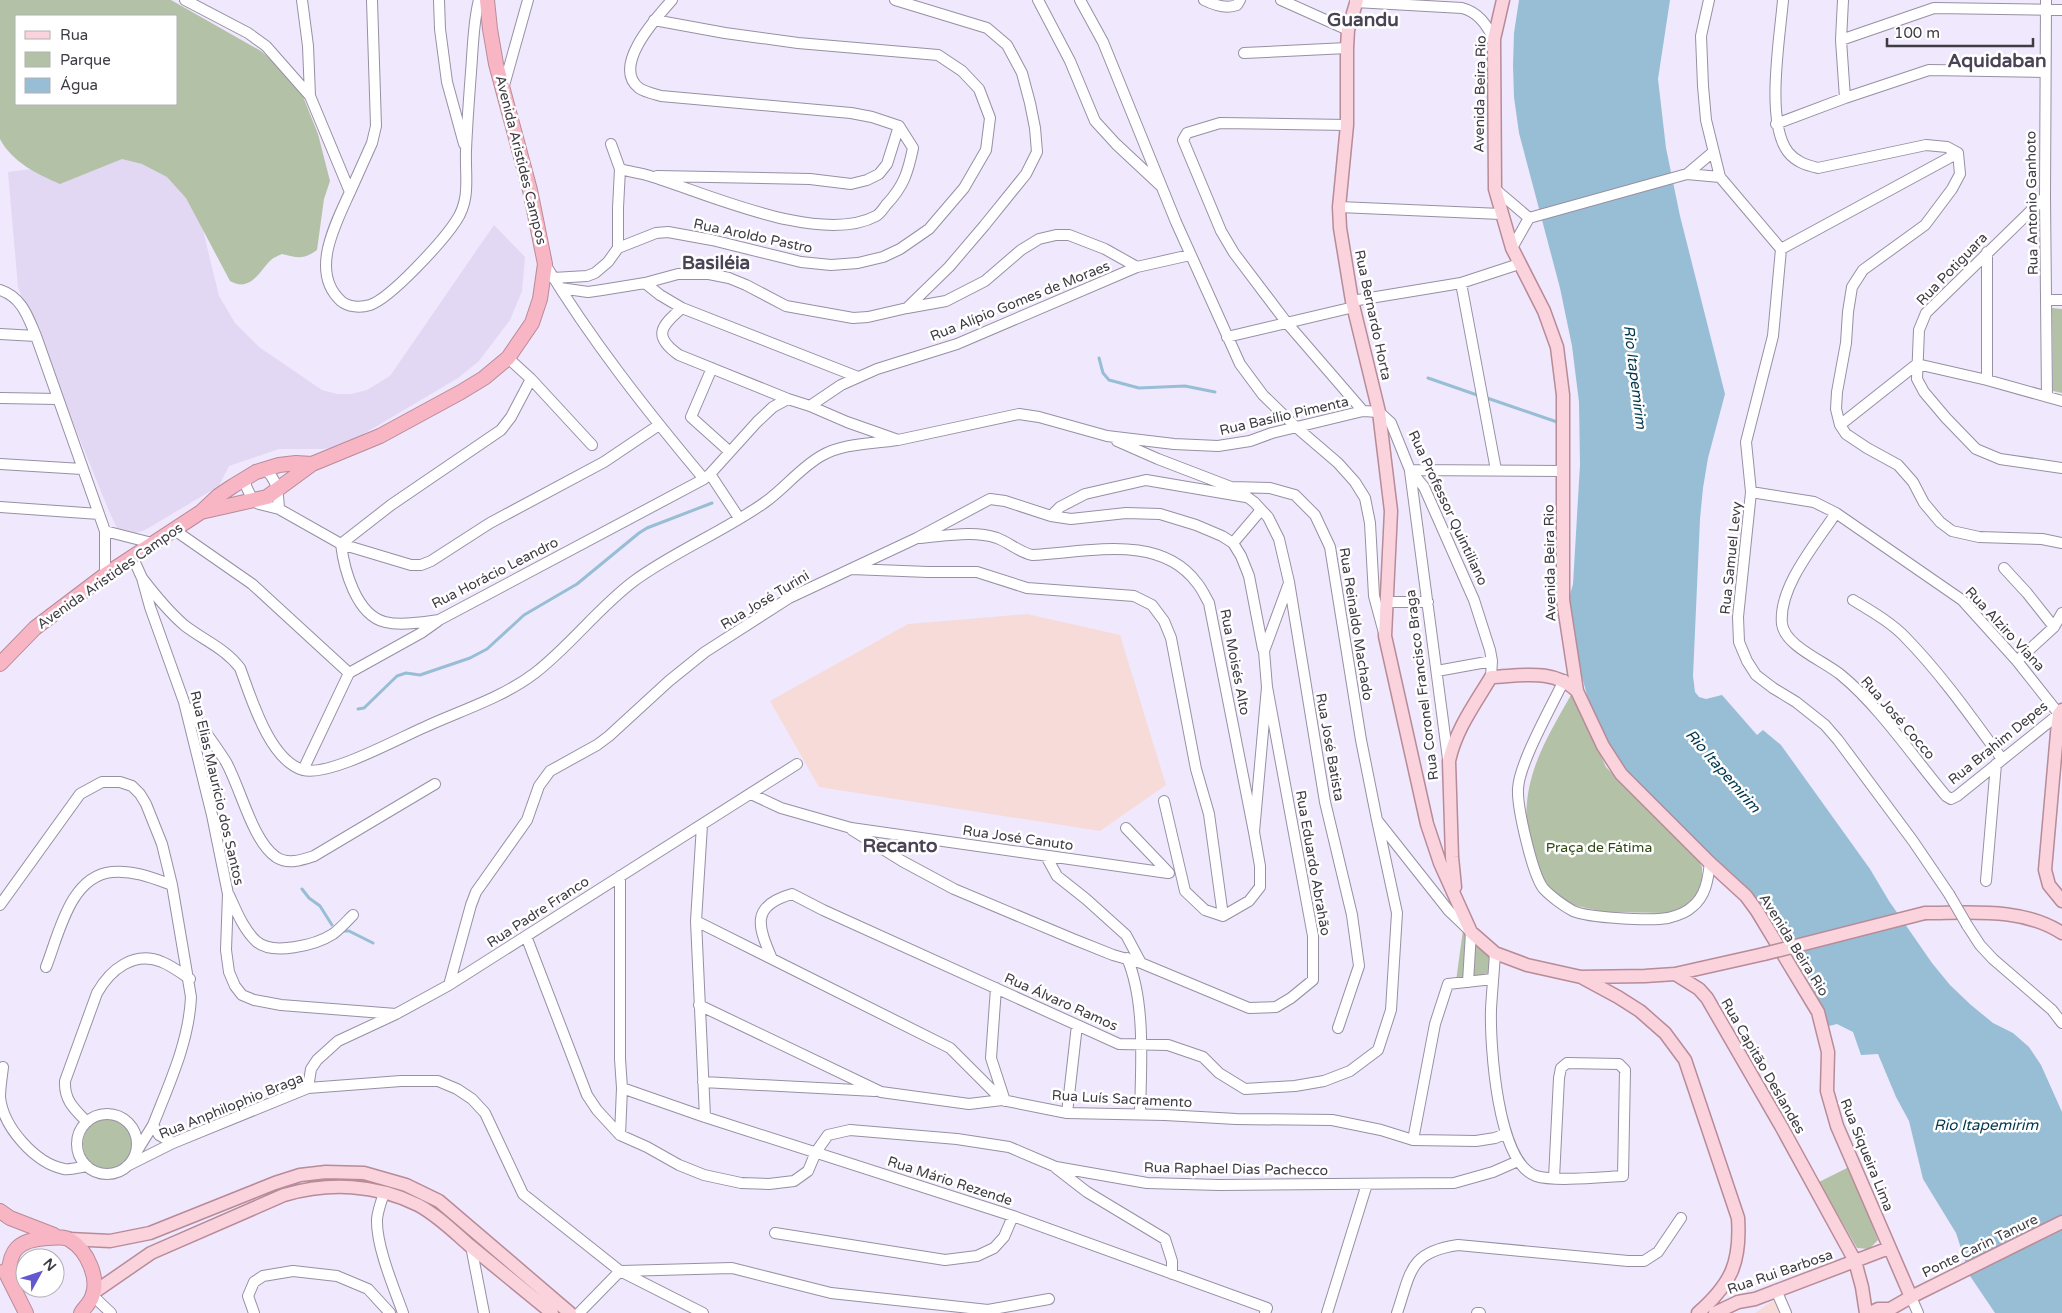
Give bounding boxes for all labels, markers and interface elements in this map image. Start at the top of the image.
district label: Guandu [1327,9,1399,31]
legend [15,15,178,105]
scale bar [1887,15,2033,47]
text: 100 m [1894,24,1940,42]
text: Rua [60,26,88,44]
street label: Avenida Beira Rio [1470,35,1490,153]
district label: Aquidaban [1947,50,2047,73]
text: Parque [60,51,111,69]
street label: Avenida Aristides Campos [492,74,550,247]
text: Água [60,76,98,94]
street label: Rua Antonio Ganhoto [2022,131,2042,275]
street label: Rua Aroldo Pastro [692,215,814,257]
street label: Rua Potiguara [1913,229,1991,309]
street label: Rua Bernardo Horta [1351,248,1395,382]
district label: Basiléia [682,252,750,274]
street label: Rua Alípio Gomes de Moraes [928,257,1113,345]
water label: Rio Itapemirim [1620,324,1650,431]
street label: Rua Basílio Pimenta [1218,393,1350,439]
street label: Rua Professor Quintiliano [1405,428,1491,588]
street label: Rua Samuel Levy [1717,500,1745,615]
street label: Avenida Beira Rio [1540,504,1560,622]
street label: Avenida Aristides Campos [34,519,186,633]
street label: Rua Horácio Leandro [429,534,561,612]
street label: Rua Reinaldo Machado [1335,546,1377,702]
street label: Rua José Turini [718,567,812,633]
street label: Rua Alziro Viana [1962,583,2048,675]
street label: Rua Coronel Francisco Braga [1402,589,1442,781]
street label: Rua Moisés Alto [1216,607,1254,717]
street label: Rua José Cocco [1857,673,1939,763]
street label: Rua Elias Maurício dos Santos [186,689,248,887]
street label: Rua José Batista [1312,692,1348,802]
street label: Rua Brahim Depes [1945,698,2051,788]
water label: Rio Itapemirim [1682,726,1765,817]
street label: Rua Eduardo Abrahão [1292,789,1334,937]
street label: Rua José Canuto [962,822,1074,854]
district label: Recanto [862,835,938,857]
park label: Praça de Fátima [1546,839,1652,856]
street label: Rua Padre Franco [484,873,592,951]
street label: Avenida Beira Rio [1756,891,1832,999]
street label: Rua Álvaro Ramos [1002,969,1121,1035]
street label: Rua Capitão Deslandes [1717,995,1809,1137]
street label: Rua Anphilophio Braga [156,1069,306,1143]
street label: Rua Luís Sacramento [1051,1087,1193,1111]
street label: Rua Siqueira Lima [1837,1096,1897,1214]
water label: Rio Itapemirim [1934,1116,2039,1134]
street label: Rua Mário Rezende [885,1153,1015,1209]
street label: Rua Raphael Dias Pachecco [1144,1159,1328,1179]
street label: Ponte Carin Tanure [1919,1211,2041,1281]
street label: Rua Rui Barbosa [1725,1246,1835,1298]
north arrow [15,1248,65,1298]
text: N [39,1255,60,1275]

